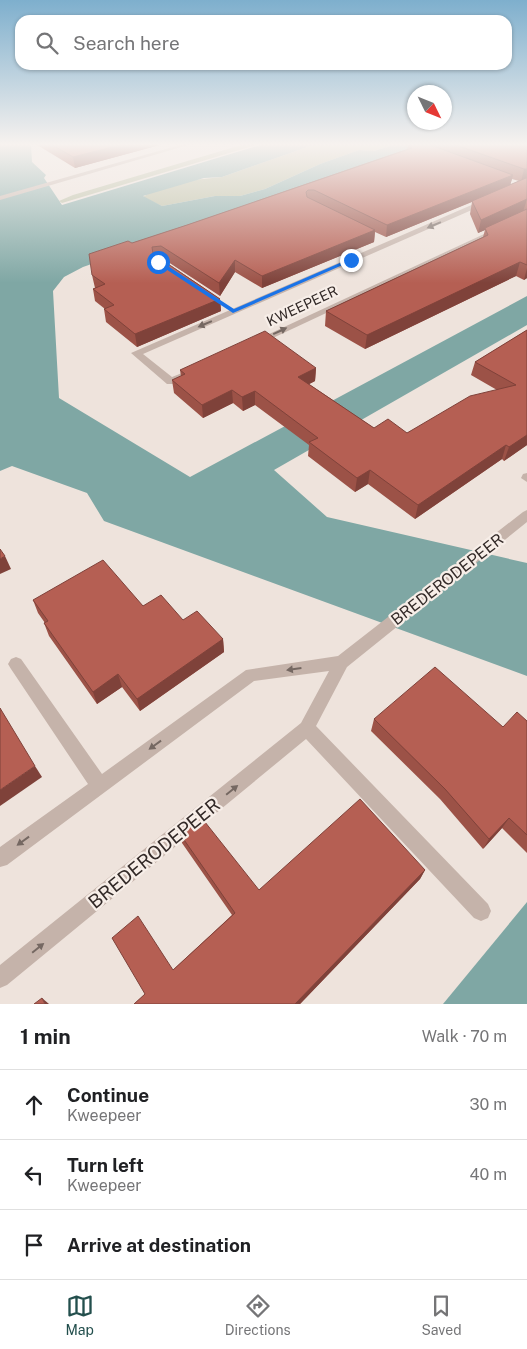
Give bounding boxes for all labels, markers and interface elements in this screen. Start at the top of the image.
search box [15,15,512,70]
icon: search [33,29,61,57]
text: Search here [73,32,180,54]
north arrow [407,85,452,130]
one-way arrow [427,221,441,229]
route end [340,249,363,272]
route start [147,251,170,274]
street label: KWEEPEER [264,283,340,329]
one-way arrow [198,320,212,328]
one-way arrow [273,327,287,335]
street label: BREDERODEPEER [387,530,507,629]
one-way arrow [286,666,302,674]
one-way arrow [148,740,161,750]
one-way arrow [225,784,238,795]
street label: BREDERODEPEER [84,793,224,913]
one-way arrow [16,836,30,846]
one-way arrow [31,942,44,953]
text: 1 min [20,1024,71,1049]
text: Walk · 70 m [422,1027,507,1046]
text: Continue [67,1084,149,1106]
icon: ahead [20,1091,48,1119]
text: 30 m [470,1095,507,1114]
text: Kweepeer [67,1106,142,1125]
text: Turn left [67,1154,144,1176]
icon: left [20,1161,48,1189]
text: 40 m [469,1165,507,1184]
text: Kweepeer [67,1176,142,1195]
icon: arrive [20,1231,48,1259]
text: Arrive at destination [67,1234,251,1256]
tab: Map [65,1292,94,1338]
tab: Directions [225,1292,291,1338]
tab: Saved [421,1292,462,1338]

